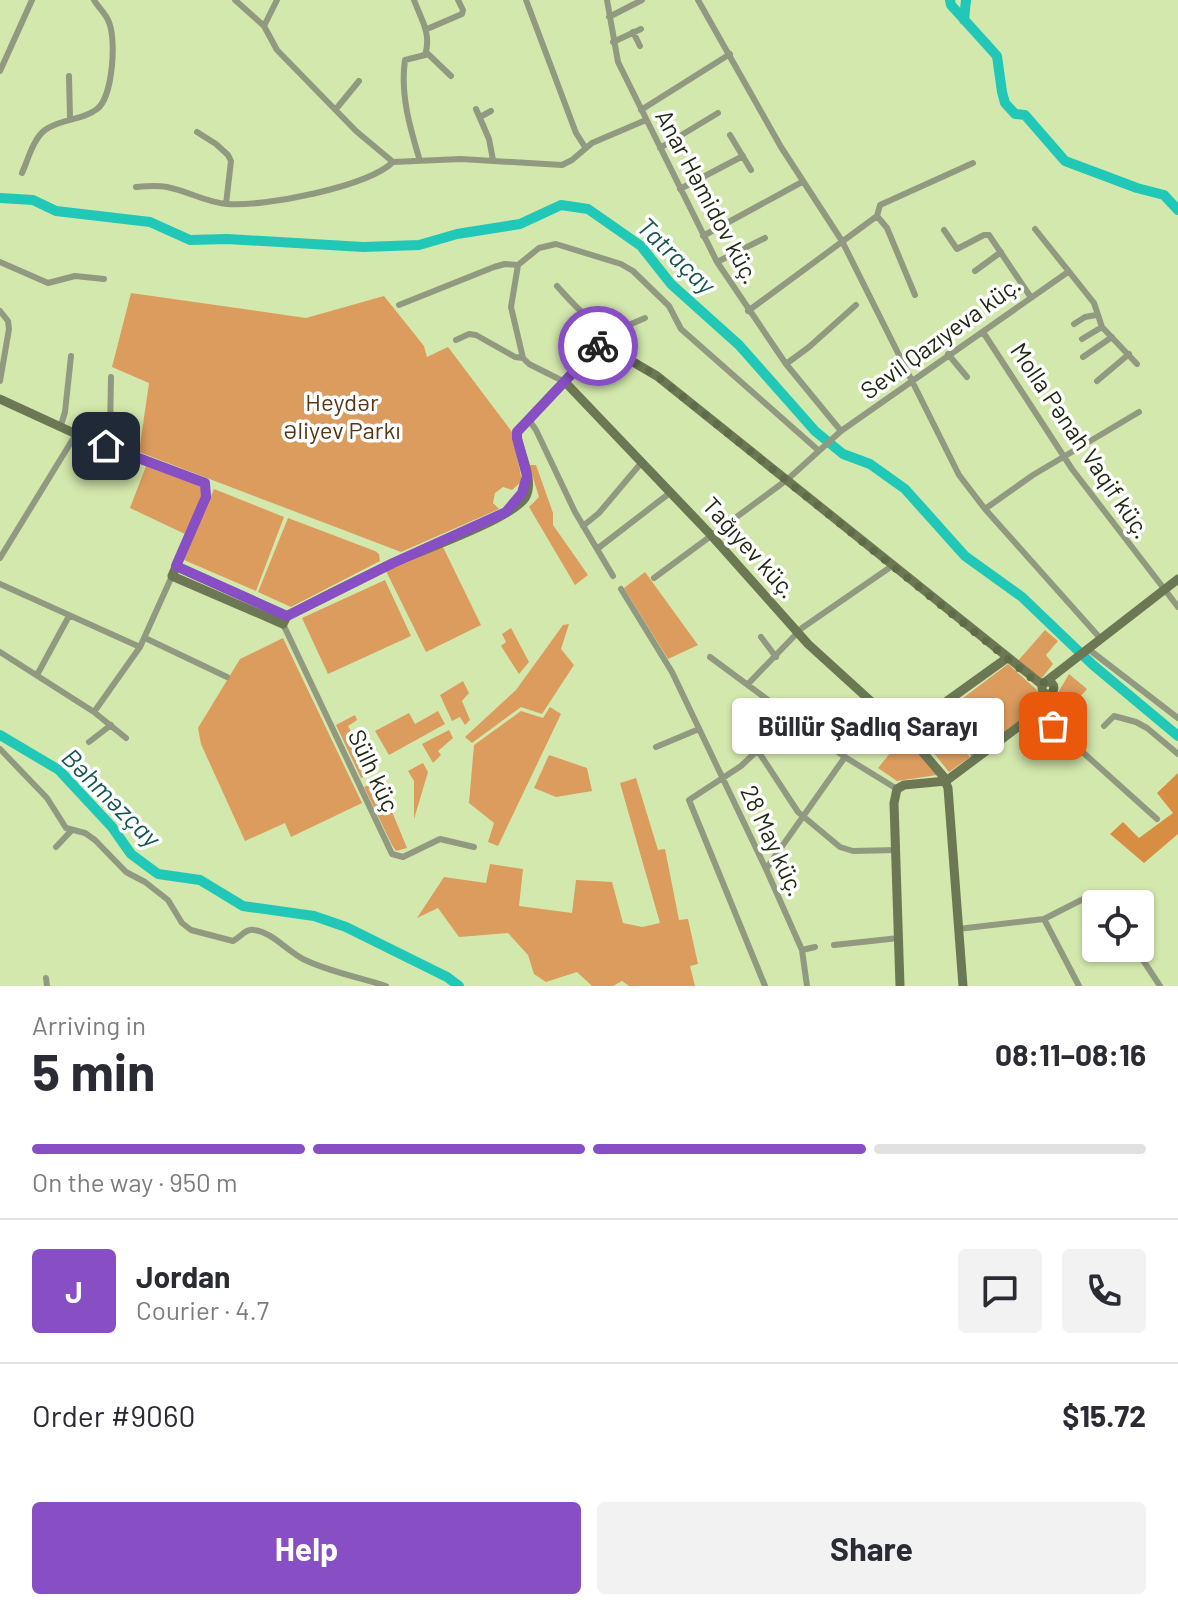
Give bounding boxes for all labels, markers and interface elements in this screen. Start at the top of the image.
street label: Anar Həmidov küç. [650,104,766,288]
water label: Tatraçay [631,210,724,301]
street label: Sevil Qazıyeva küç. [854,269,1026,405]
courier [558,306,638,386]
icon: bike [576,324,620,368]
street label: Molla Pənah Vaqif küç. [1005,337,1157,543]
park label: Heydər Əliyev Parkı [283,387,401,444]
pin [72,412,140,480]
icon: home [84,424,128,468]
street label: Tağıyev küç. [697,490,803,604]
pin [1019,692,1087,760]
callout: Büllür Şadlıq Sarayı [733,698,1005,754]
icon: bag [1031,704,1075,748]
text: Büllür Şadlıq Sarayı [758,710,978,741]
street label: Sülh küç [343,725,406,816]
water label: Bəhməzçay [56,741,169,854]
street label: 28 May küç. [735,780,812,900]
map controls [1082,890,1154,962]
button: locate [1082,890,1154,962]
text: Arriving in [32,1009,146,1040]
text: 08:11–08:16 [995,1036,1146,1072]
text: 5 min [32,1039,156,1101]
text: On the way · 950 m [32,1166,237,1197]
button: chat [958,1249,1042,1333]
button: phone [1062,1249,1146,1333]
text: Jordan [136,1258,231,1294]
text: J [65,1273,83,1309]
text: Courier · 4.7 [136,1294,269,1325]
text: Order #9060 [32,1397,195,1433]
text: $15.72 [1062,1397,1146,1433]
button: Help [32,1502,581,1594]
button: Share [597,1502,1146,1594]

